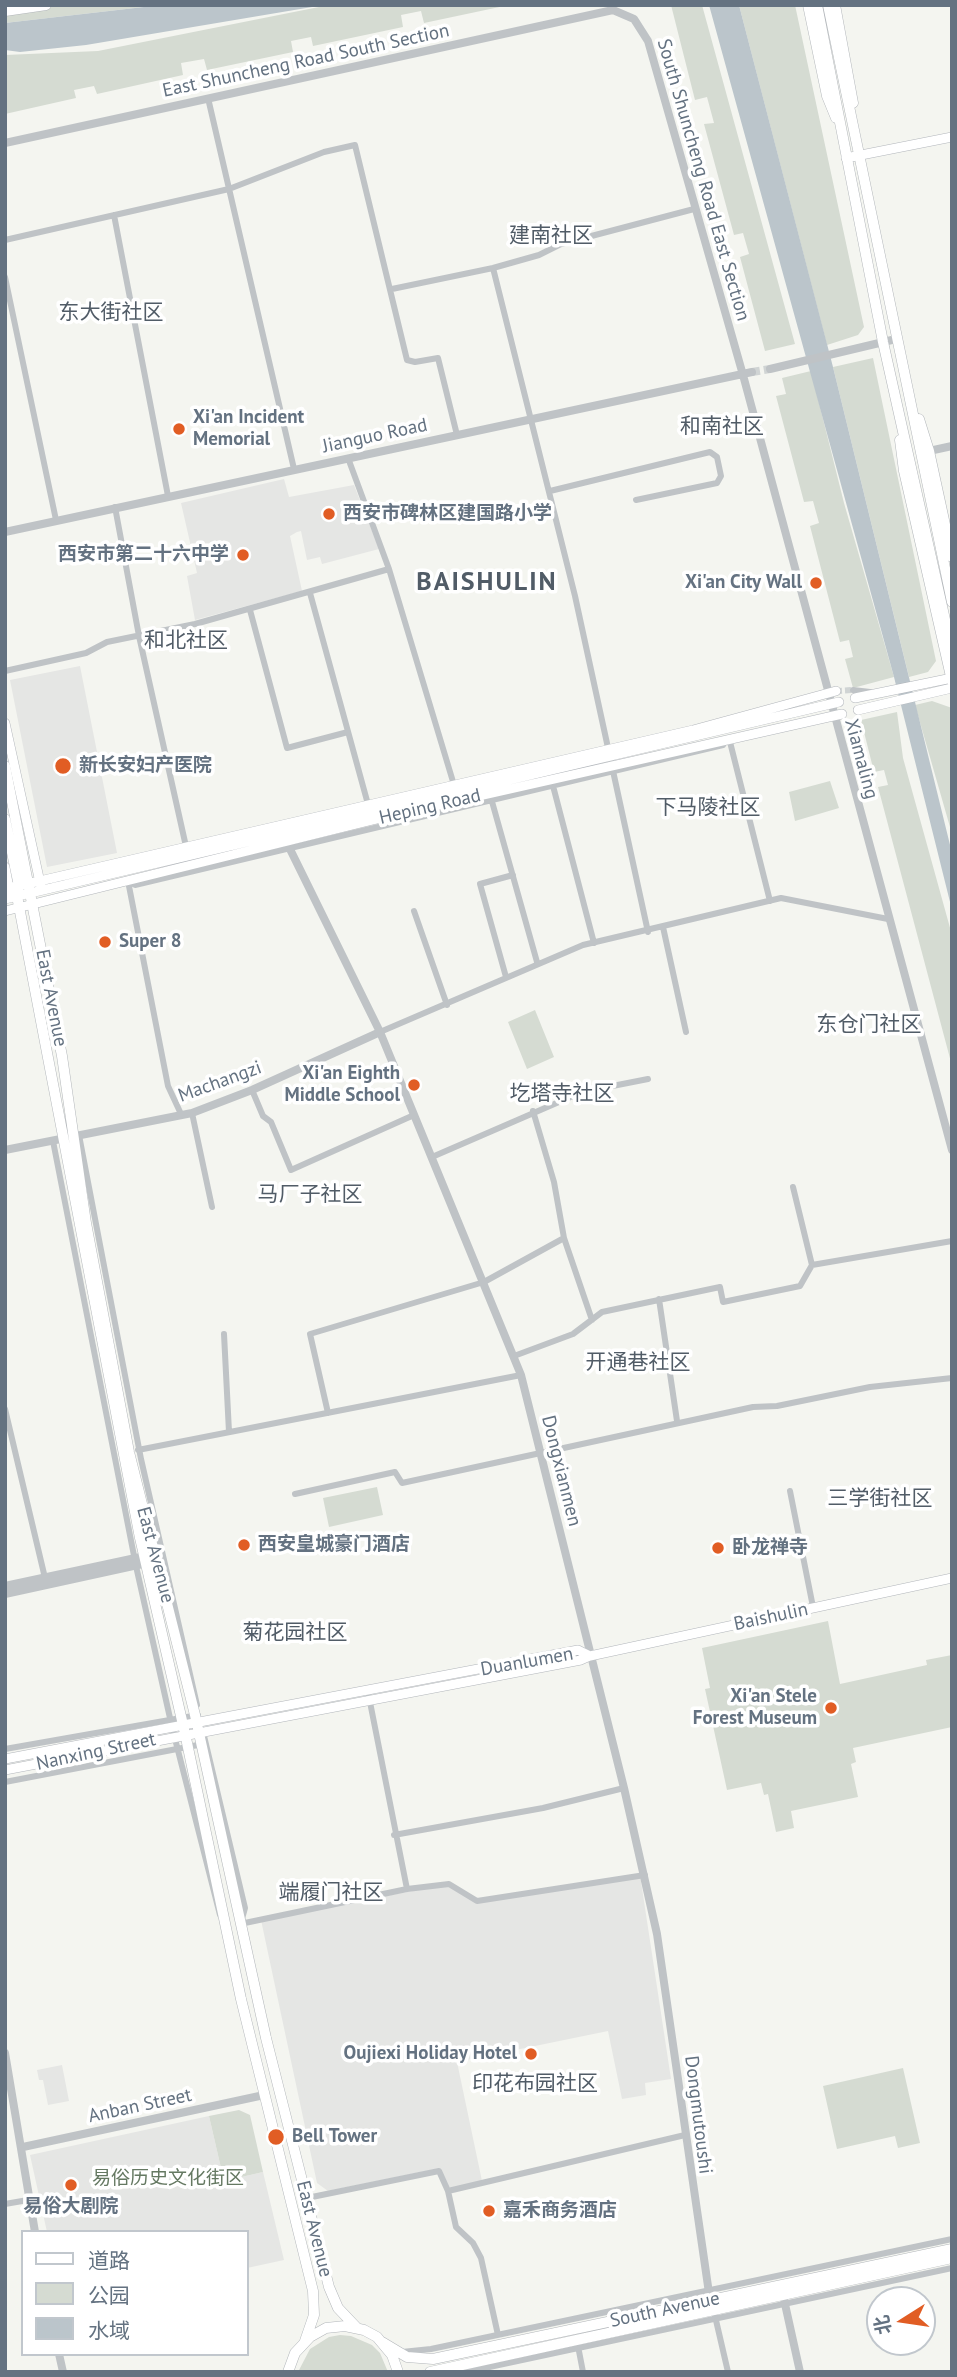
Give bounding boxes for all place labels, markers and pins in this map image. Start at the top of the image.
place label: Xi'an Incident Memorial [193,407,304,451]
marker: Xi'an Incident Memorial [171,421,187,437]
place label: 西安市碑林区建国路小学 [343,503,552,525]
marker: 西安市碑林区建国路小学 [321,506,337,522]
place label: 西安市第二十六中学 [58,544,229,566]
marker: 西安市第二十六中学 [235,547,251,563]
place label: Xi'an City Wall [685,572,802,594]
marker: Xi'an City Wall [808,575,824,591]
place label: 新长安妇产医院 [79,755,212,777]
marker: 新长安妇产医院 [53,756,73,776]
place label: Super 8 [119,931,181,953]
marker: Super 8 [97,934,113,950]
place label: Xi'an Eighth Middle School [285,1063,400,1107]
marker: Xi'an Eighth Middle School [406,1077,422,1093]
place label: 西安皇城豪门酒店 [258,1534,410,1556]
marker: 西安皇城豪门酒店 [236,1537,252,1553]
place label: 卧龙禅寺 [732,1537,808,1559]
marker: 卧龙禅寺 [710,1540,726,1556]
place label: Xi'an Stele Forest Museum [693,1686,817,1730]
marker: Xi'an Stele Forest Museum [823,1700,839,1716]
place label: Oujiexi Holiday Hotel [344,2043,517,2065]
marker: Oujiexi Holiday Hotel [523,2046,539,2062]
place label: Bell Tower [292,2126,377,2148]
marker: Bell Tower [266,2127,286,2147]
marker: 易俗大剧院 [63,2177,79,2193]
place label: 易俗大剧院 [24,2196,118,2218]
place label: 嘉禾商务酒店 [503,2200,617,2222]
marker: 嘉禾商务酒店 [481,2203,497,2219]

